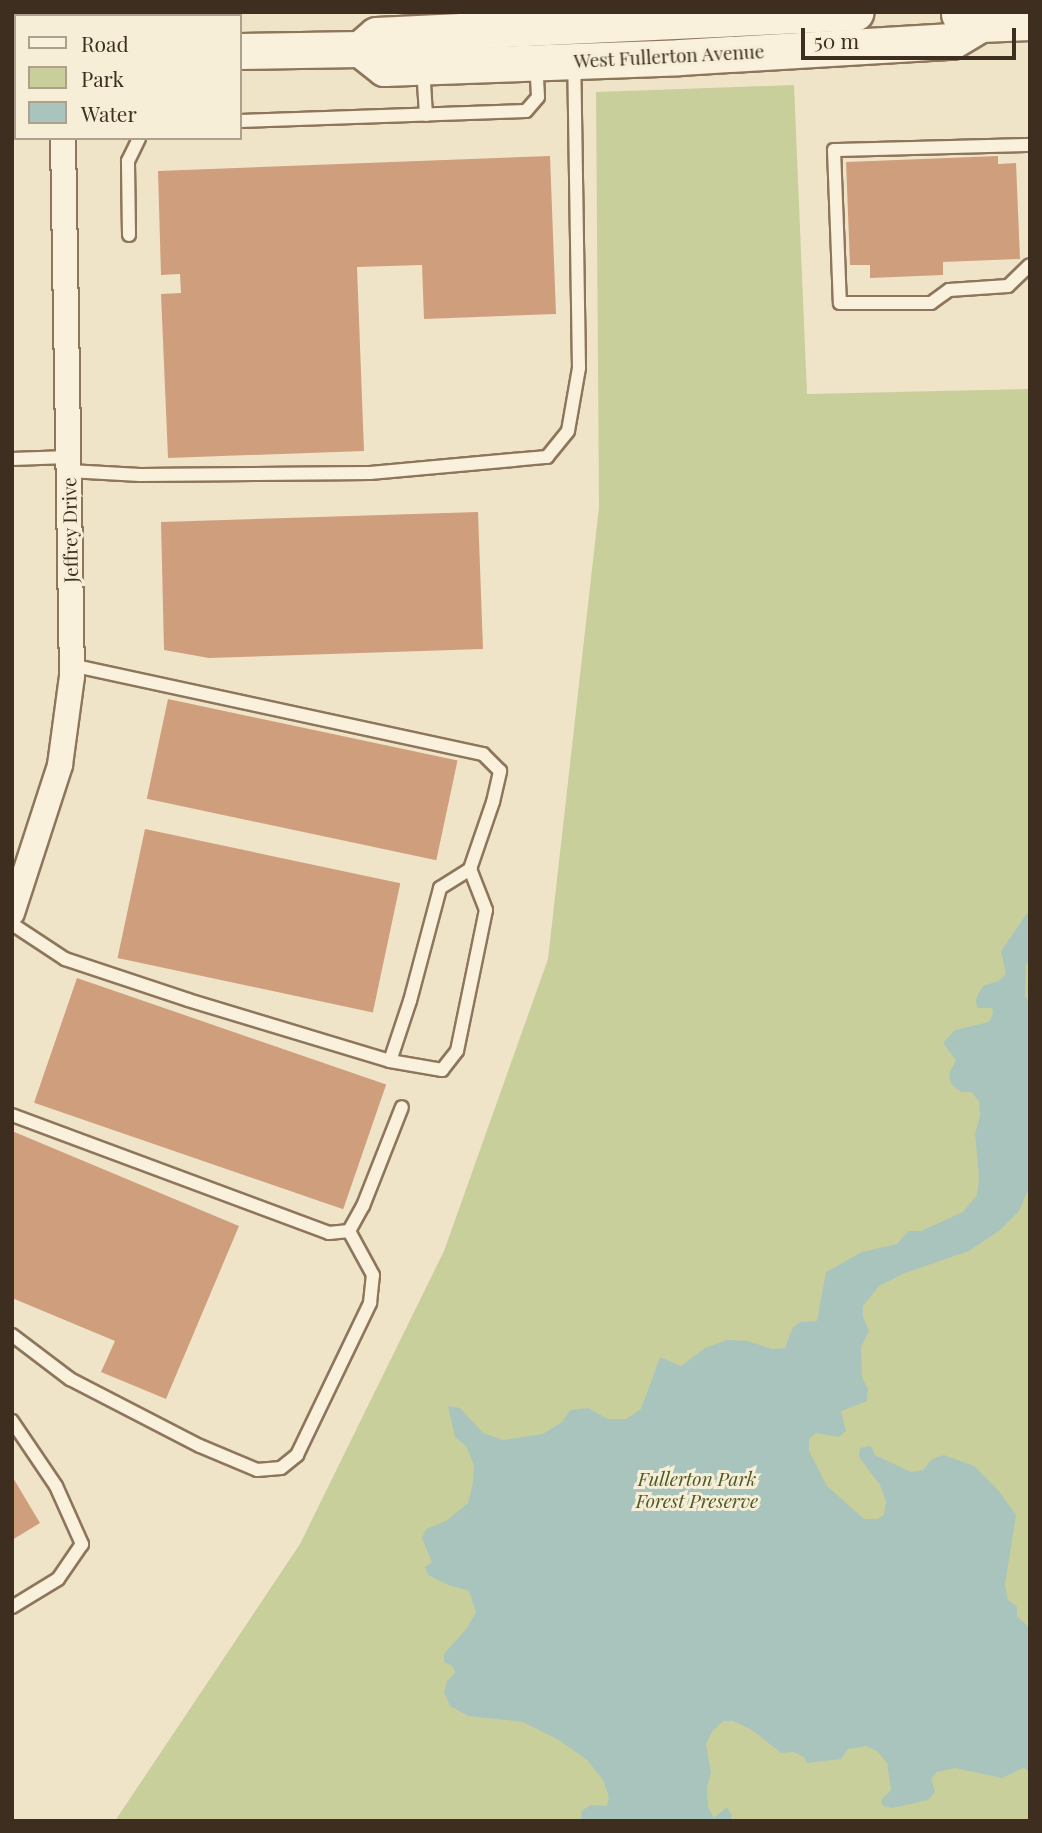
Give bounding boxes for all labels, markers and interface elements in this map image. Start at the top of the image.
legend [14,14,242,140]
scale bar [804,14,1019,58]
text: 50 m [814,26,859,54]
text: Road [81,29,129,57]
street label: West Fullerton Avenue [573,40,765,72]
text: Park [81,64,124,92]
text: Water [81,99,137,127]
street label: Jeffrey Drive [58,477,82,583]
park label: Fullerton Park Forest Preserve [636,1468,758,1512]

